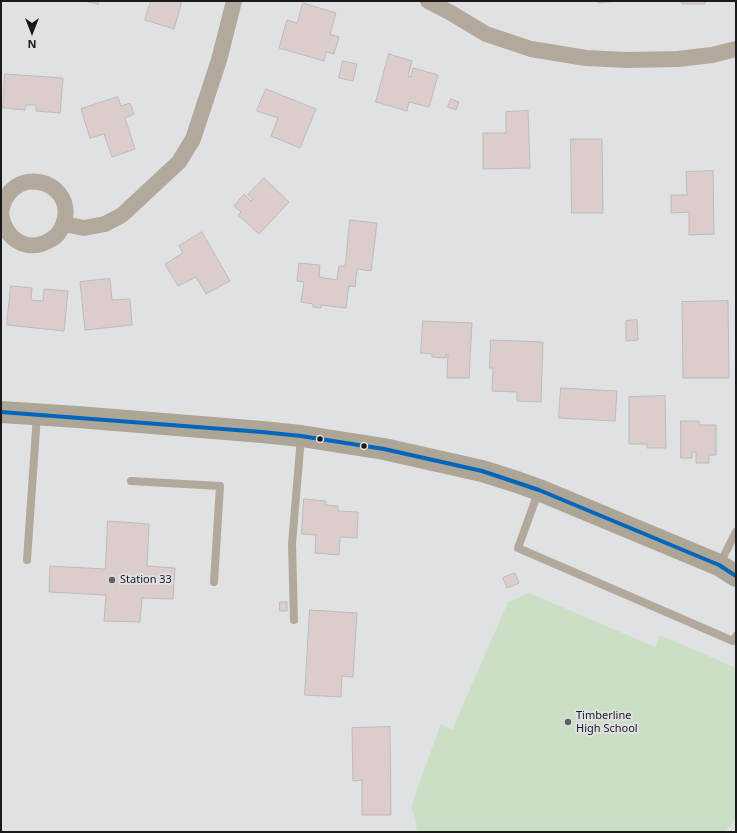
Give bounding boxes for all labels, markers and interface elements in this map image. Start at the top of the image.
north arrow [12,12,52,52]
text: N [28,37,36,52]
unlabelled marker [315,434,325,444]
unlabelled marker [359,441,369,451]
place label: Station 33 [120,573,172,587]
marker: Station 33 [107,575,117,585]
place label: Timberline High School [576,709,638,735]
marker: Timberline High School [563,717,573,727]

